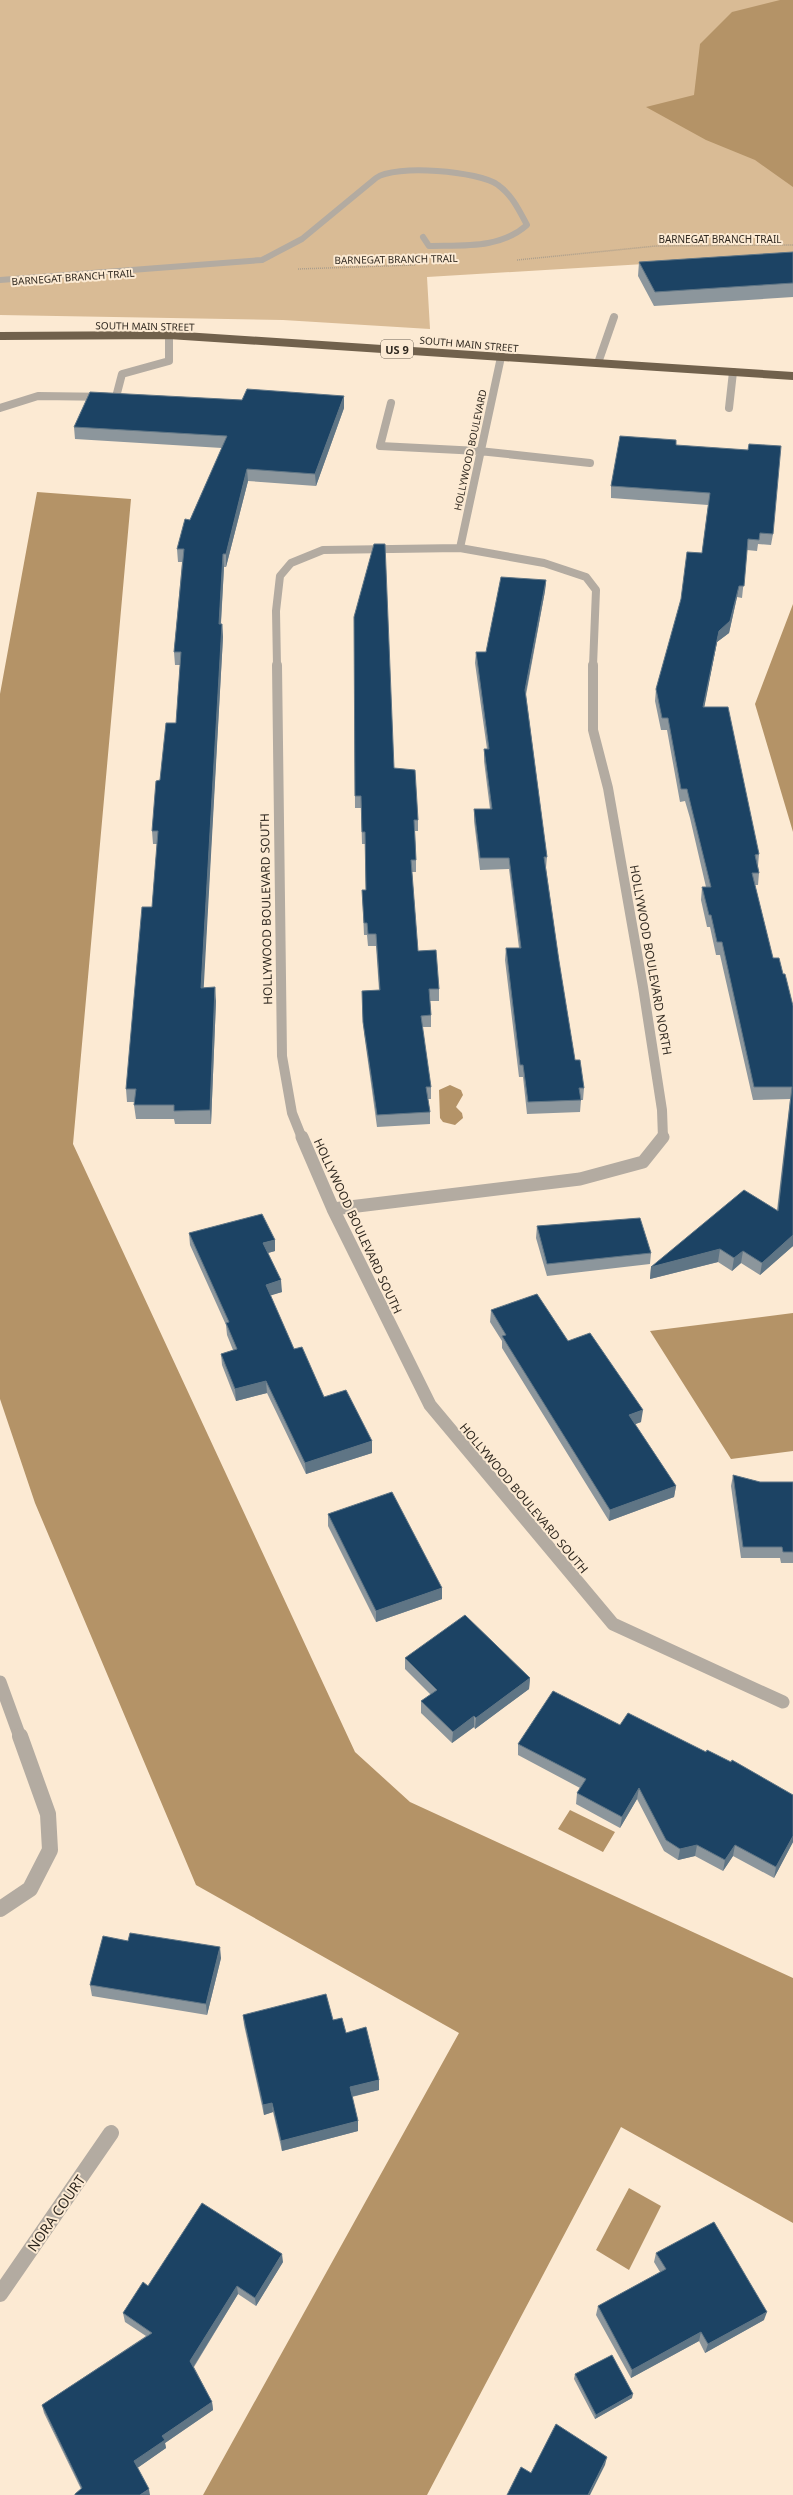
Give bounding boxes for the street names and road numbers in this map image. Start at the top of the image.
street label: BARNEGAT BRANCH TRAIL [658,232,782,246]
street label: BARNEGAT BRANCH TRAIL [334,251,458,267]
street label: BARNEGAT BRANCH TRAIL [11,266,135,288]
street label: SOUTH MAIN STREET [95,318,195,334]
street label: SOUTH MAIN STREET [419,333,519,355]
road number: US 9 [381,340,413,358]
street label: HOLLYWOOD BOULEVARD [450,388,490,512]
street label: HOLLYWOOD BOULEVARD SOUTH [256,813,276,1005]
street label: HOLLYWOOD BOULEVARD NORTH [626,863,676,1057]
street label: HOLLYWOOD BOULEVARD SOUTH [310,1135,406,1317]
street label: HOLLYWOOD BOULEVARD SOUTH [456,1419,592,1577]
street label: NORA COURT [23,2171,89,2255]

